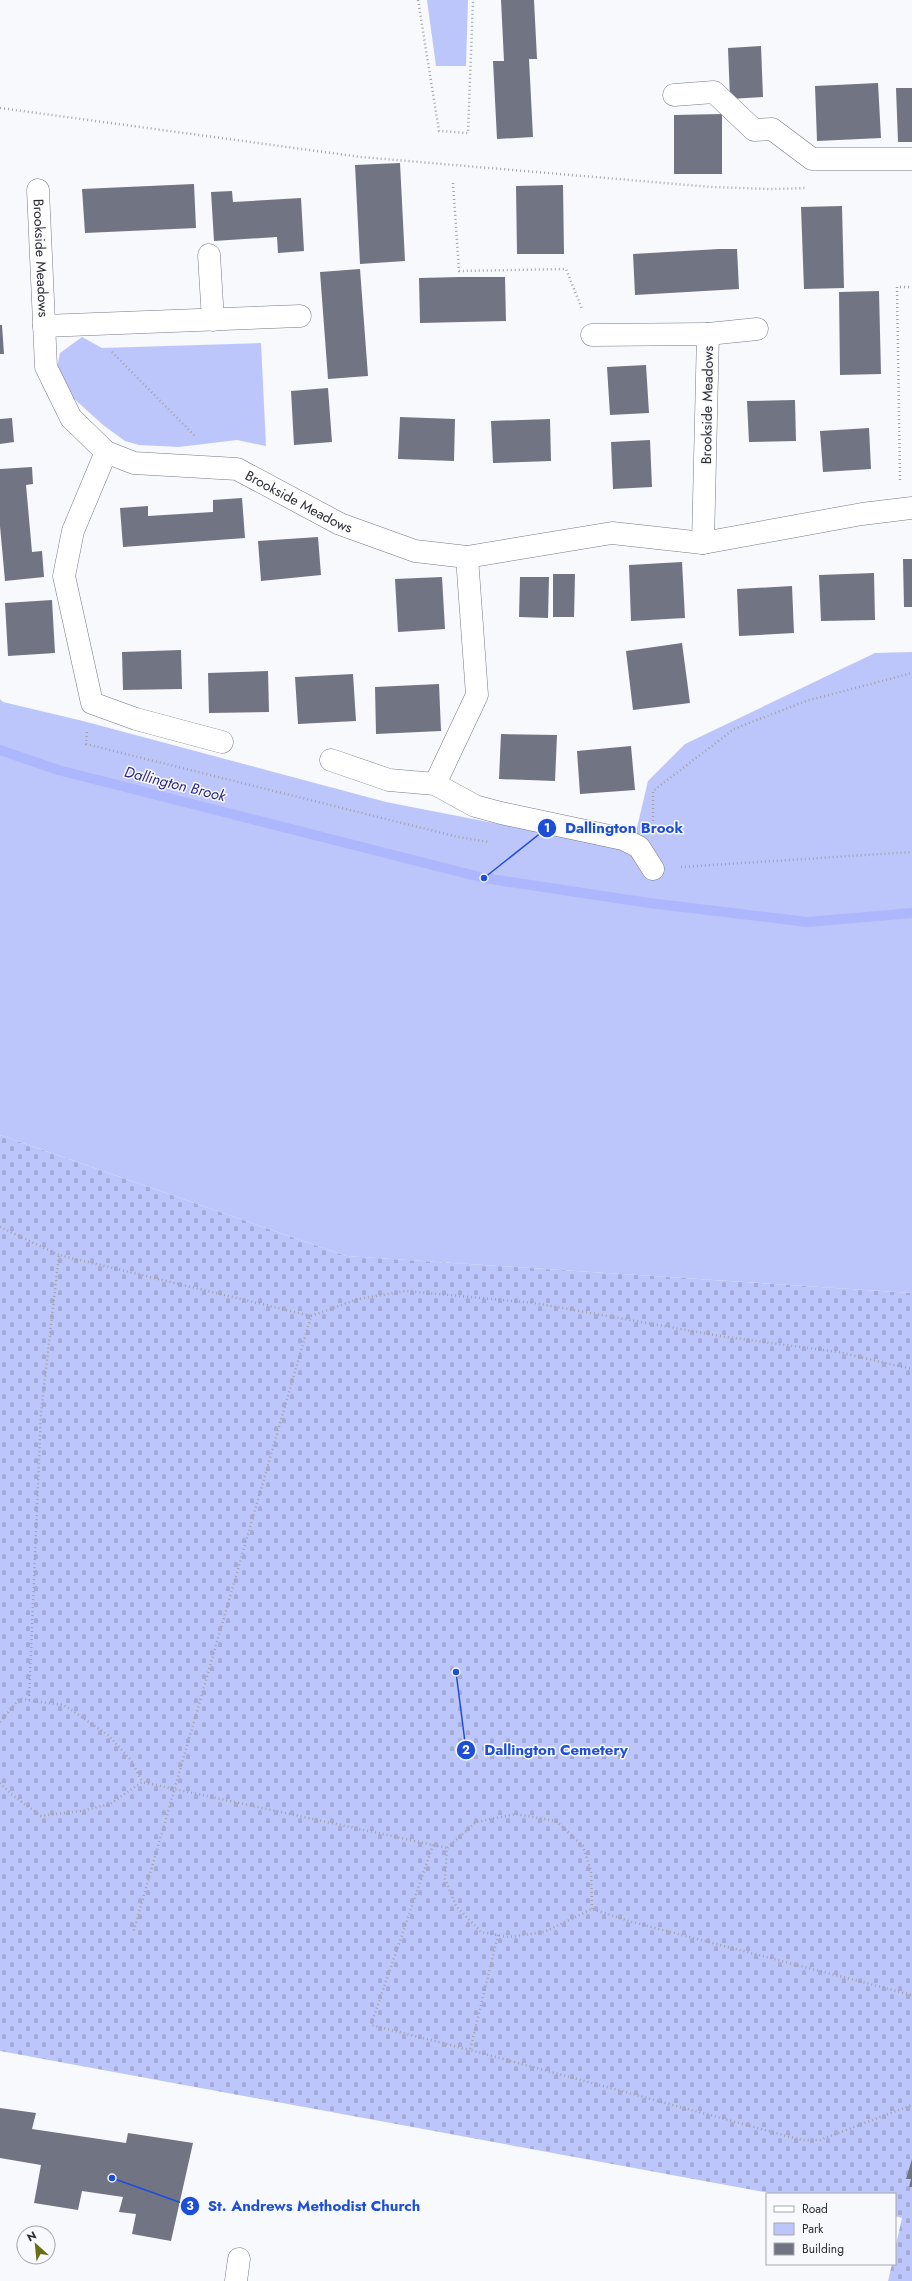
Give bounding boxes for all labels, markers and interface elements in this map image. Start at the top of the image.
street label: Brookside Meadows [28,198,54,318]
street label: Brookside Meadows [696,345,718,464]
street label: Brookside Meadows [242,465,355,538]
water label: Dallington Brook [122,761,228,807]
callout: Dallington Brook [537,815,691,842]
text: Dallington Brook [565,817,683,839]
text: 1 [544,819,550,837]
callout: Dallington Cemetery [456,1737,636,1764]
text: Dallington Cemetery [484,1739,628,1761]
text: 2 [462,1741,470,1759]
callout: St. Andrews Methodist Church [180,2192,429,2219]
legend [766,2193,896,2265]
text: St. Andrews Methodist Church [208,2195,420,2217]
text: 3 [186,2197,194,2215]
text: Road [802,2200,828,2218]
text: Park [802,2220,824,2238]
north arrow [16,2225,56,2265]
text: N [24,2227,39,2245]
text: Building [802,2240,844,2258]

